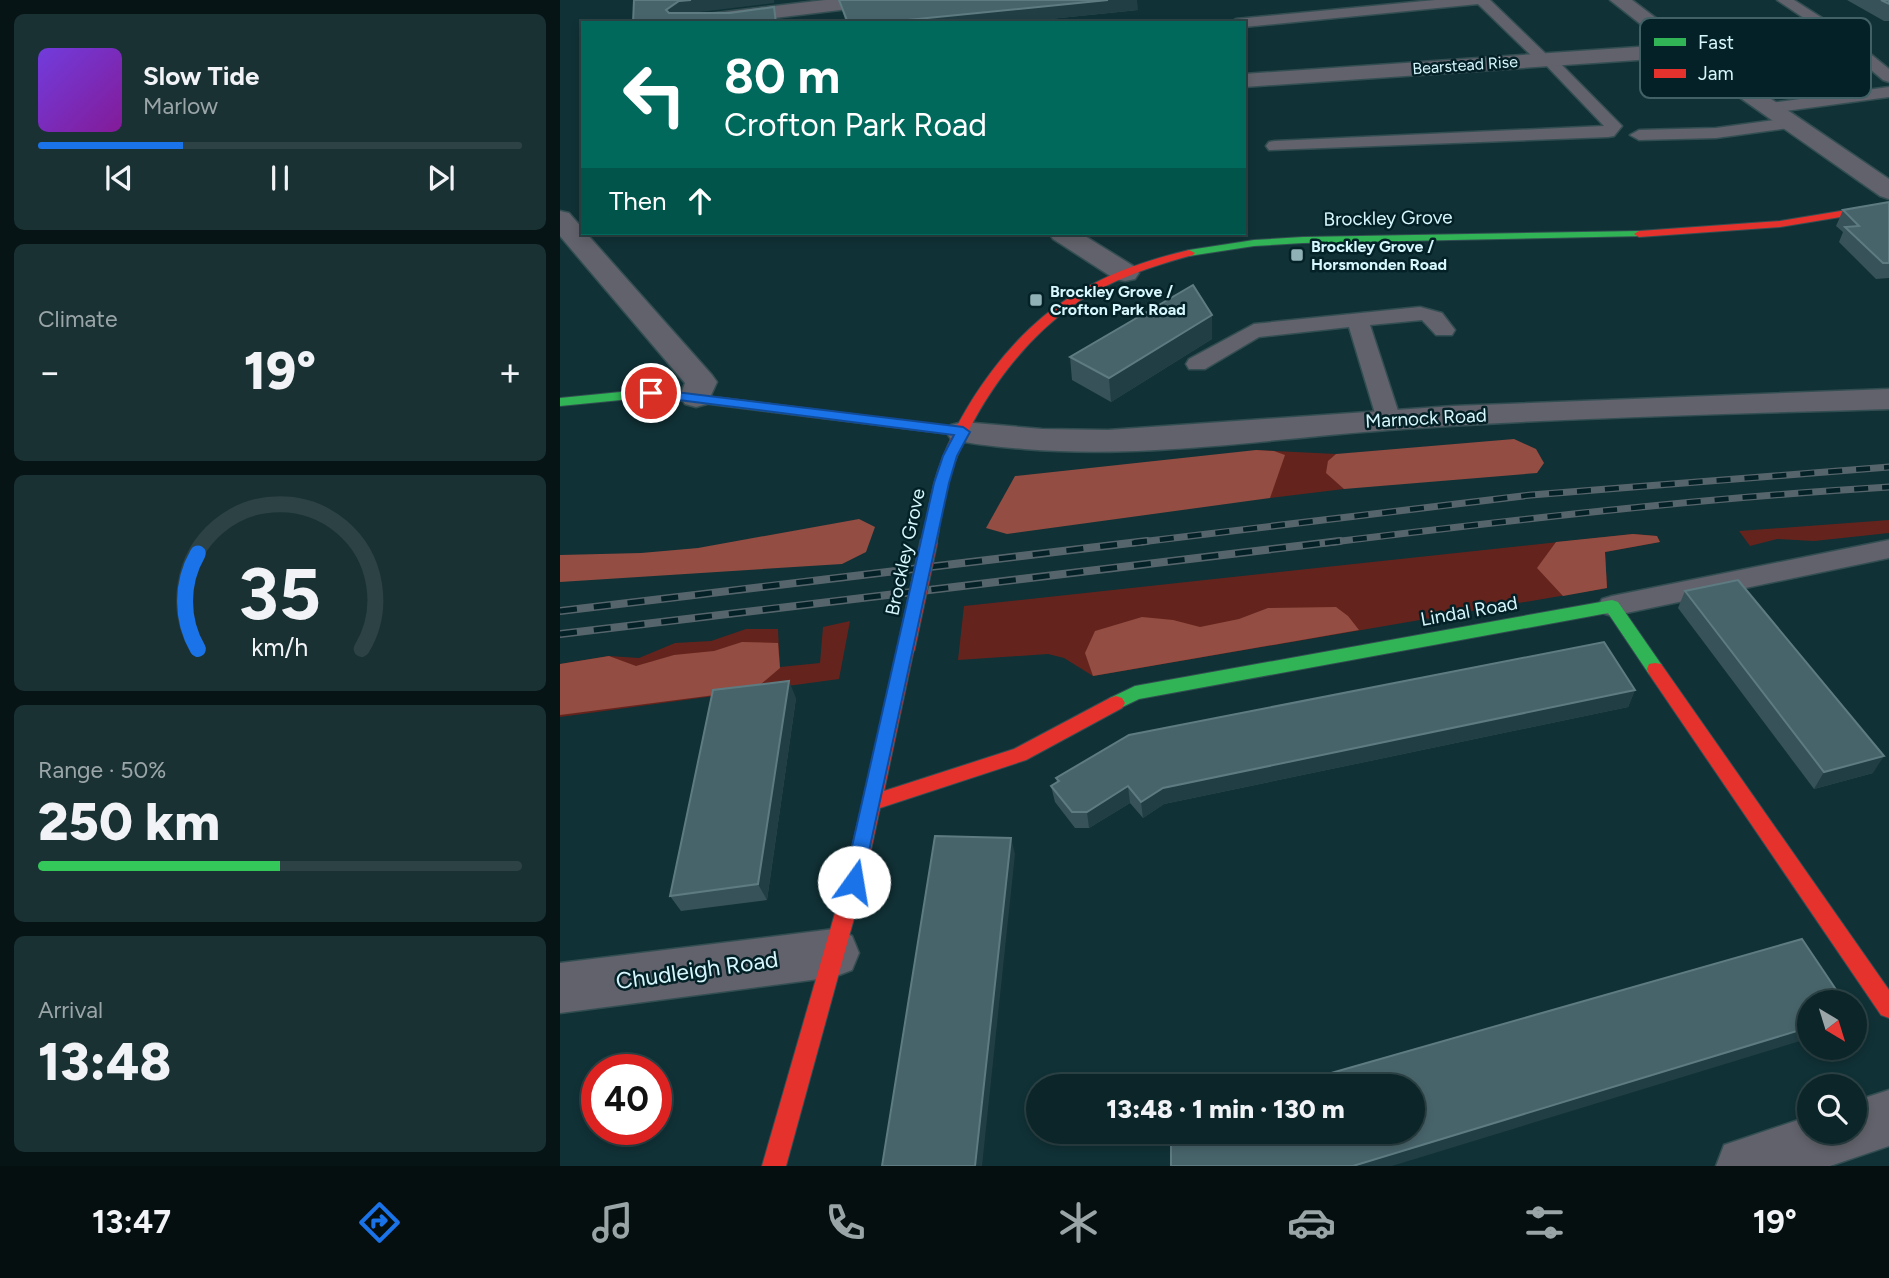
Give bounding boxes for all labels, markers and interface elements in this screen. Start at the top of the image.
legend [1640,18,1871,98]
text: Fast [1698,31,1734,54]
text: 80 m [724,46,840,105]
icon: left [609,49,700,140]
street label: Bearstead Rise [1412,52,1519,78]
text: Slow Tide [143,60,259,92]
text: Jam [1698,62,1734,85]
text: Marlow [143,92,218,120]
text: Crofton Park Road [724,106,987,144]
icon: previous [100,159,138,197]
icon: pause [261,159,299,197]
icon: next [422,159,460,197]
icon: ahead [681,182,719,220]
text: Then [609,185,667,217]
street label: Brockley Grove [1323,205,1453,231]
place label: Brockley Grove / Horsmonden Road [1311,237,1447,274]
marker: Brockley Grove / Horsmonden Road [1289,247,1305,263]
place label: Brockley Grove / Crofton Park Road [1050,282,1186,319]
marker: Brockley Grove / Crofton Park Road [1028,292,1044,308]
text: Climate [38,305,117,333]
text: 19° [244,340,316,402]
text: − [38,349,62,395]
text: + [498,349,522,395]
pin [621,363,681,423]
icon: arrive [632,374,670,412]
street label: Marnock Road [1365,403,1487,433]
street label: Brockley Grove [880,486,930,618]
text: 35 [239,550,321,637]
street label: Lindal Road [1419,591,1519,631]
text: km/h [251,632,309,662]
text: Range · 50% [38,756,166,784]
text: 250 km [38,791,220,853]
position arrow [817,845,891,919]
street label: Chudleigh Road [614,945,780,995]
north arrow [1797,990,1867,1060]
map controls [1797,990,1867,1144]
text: Arrival [38,996,103,1024]
text: 13:48 [38,1031,171,1093]
speed limit sign: 40 [581,1054,672,1145]
button: search [1797,1074,1867,1144]
text: 13:48 · 1 min · 130 m [1106,1093,1345,1125]
icon: directions [355,1198,404,1247]
icon: music [588,1198,637,1247]
icon: phone [821,1198,870,1247]
icon: climate [1054,1198,1103,1247]
icon: car [1287,1198,1336,1247]
icon: filters [1520,1198,1569,1247]
text: 13:47 [92,1203,171,1241]
text: 19° [1753,1203,1797,1241]

